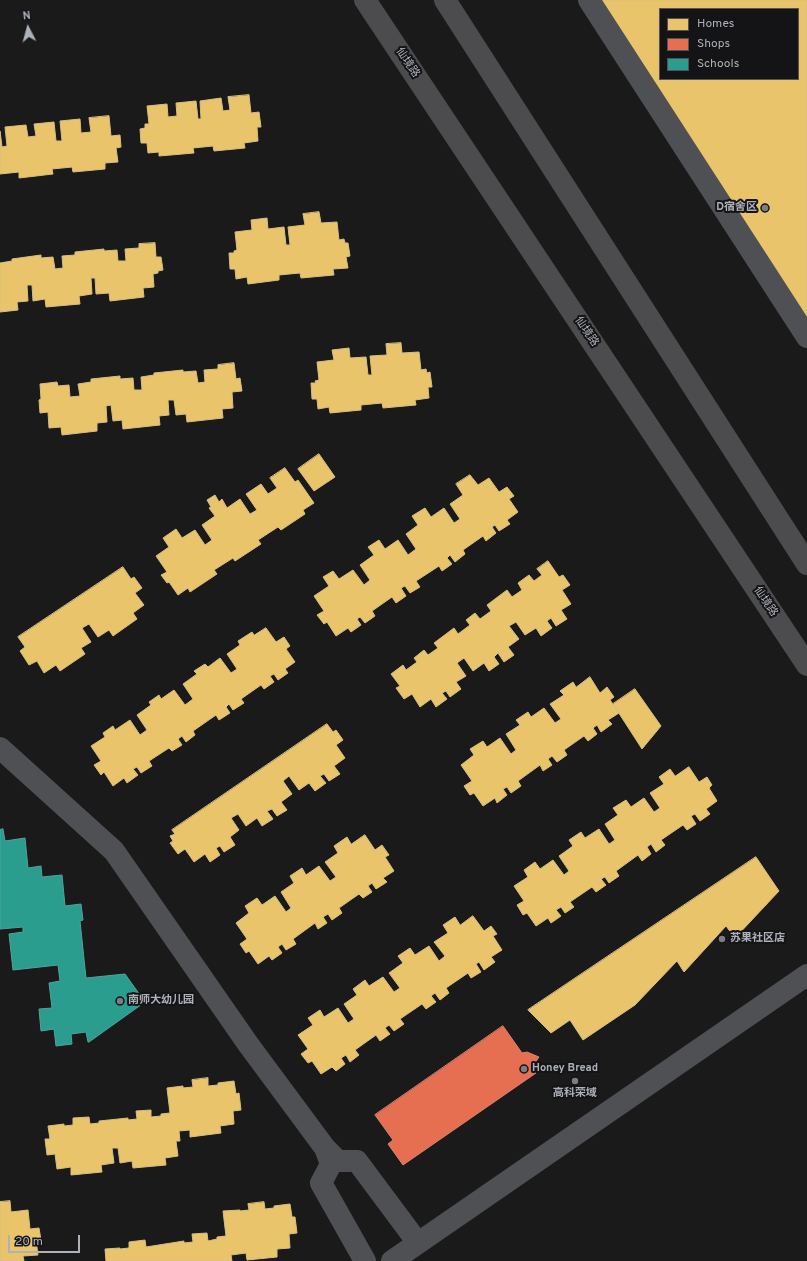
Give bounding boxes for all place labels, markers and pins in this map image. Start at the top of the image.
place label: D宿舍区 [716,201,757,215]
marker: D宿舍区 [760,203,770,213]
place label: 苏果社区店 [730,932,785,946]
marker: 苏果社区店 [717,934,727,944]
place label: 南师大幼儿园 [128,994,194,1008]
marker: 南师大幼儿园 [115,996,125,1006]
place label: Honey Bread [532,1062,598,1076]
marker: Honey Bread [519,1064,529,1074]
marker: 高科荣域 [570,1076,580,1086]
place label: 高科荣域 [553,1087,597,1101]

